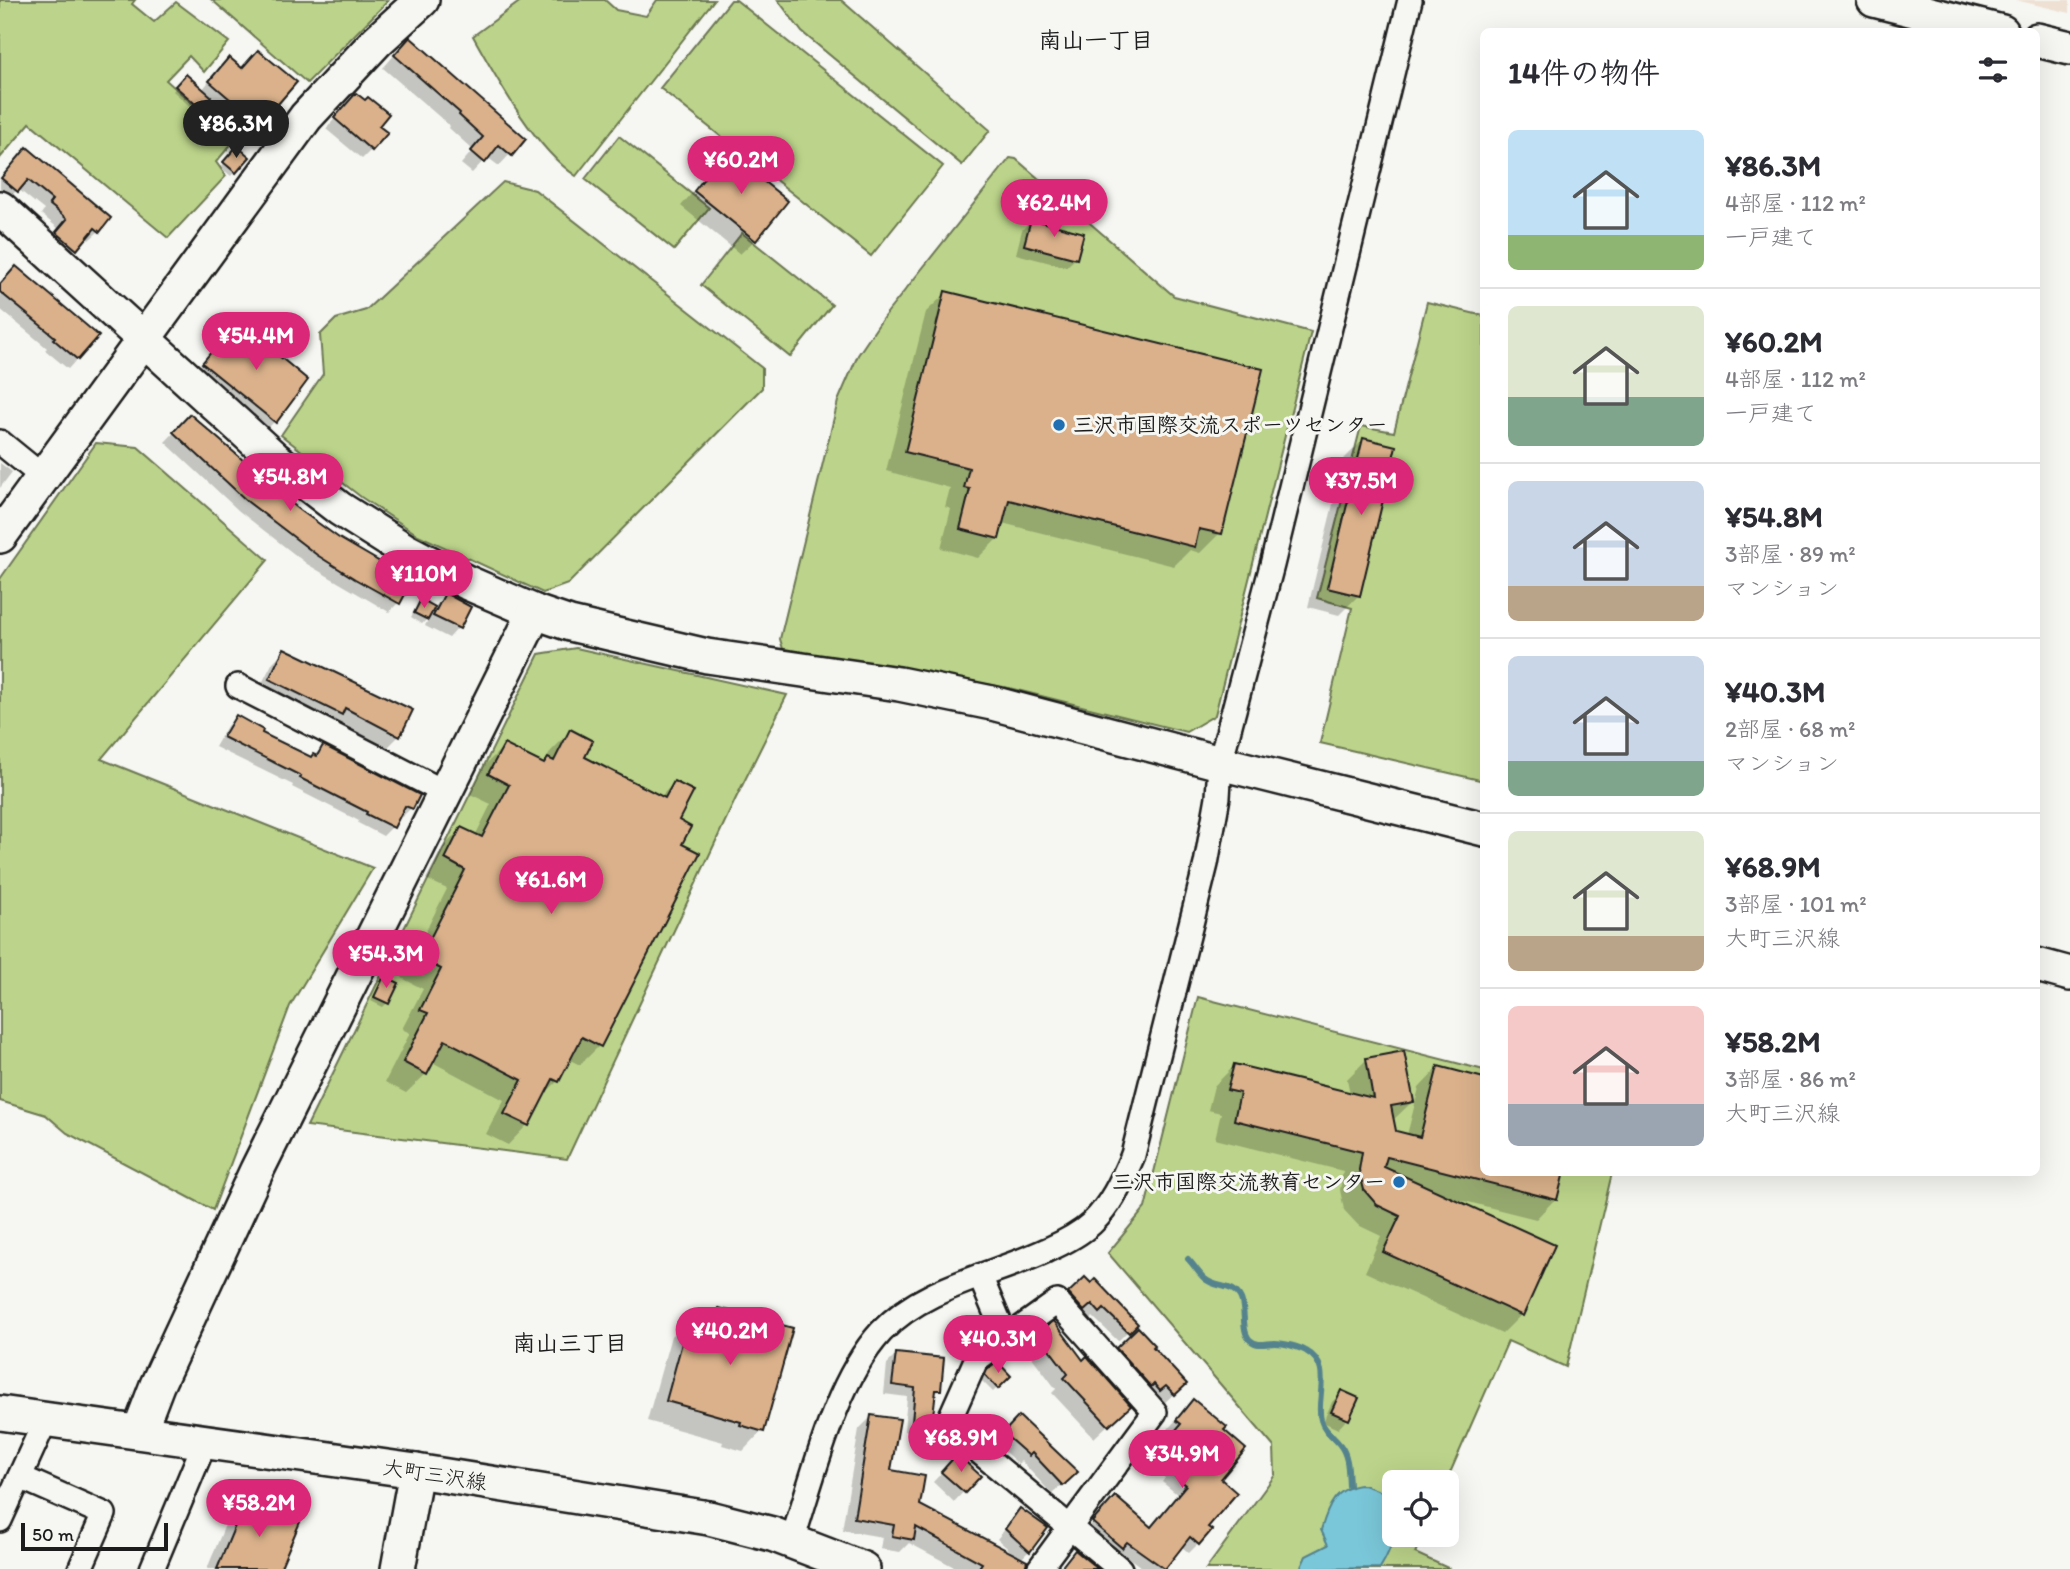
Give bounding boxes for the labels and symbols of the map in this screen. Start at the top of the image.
district label: 南山一丁目 [1039,26,1154,54]
pin: ¥86.3M [179,100,293,160]
pin: ¥60.2M [684,136,798,196]
pin: ¥62.4M [997,180,1111,239]
pin: ¥54.4M [199,312,313,372]
place label: 三沢市国際交流スポーツセンター [1073,412,1388,437]
marker: 三沢市国際交流スポーツセンター [1051,417,1067,433]
pin: ¥54.8M [233,454,347,513]
pin: ¥37.5M [1304,458,1418,517]
pin: ¥110M [375,550,473,610]
pin: ¥61.6M [494,856,608,916]
pin: ¥54.3M [329,930,443,990]
place label: 三沢市国際交流教育センター [1112,1169,1385,1194]
marker: 三沢市国際交流教育センター [1391,1174,1407,1190]
pin: ¥40.2M [673,1308,787,1367]
pin: ¥40.3M [941,1316,1055,1375]
district label: 南山三丁目 [513,1329,628,1357]
pin: ¥68.9M [904,1414,1018,1474]
pin: ¥34.9M [1125,1430,1239,1490]
street label: 大町三沢線 [381,1454,489,1495]
pin: ¥58.2M [202,1480,316,1539]
scale bar [21,1520,168,1552]

